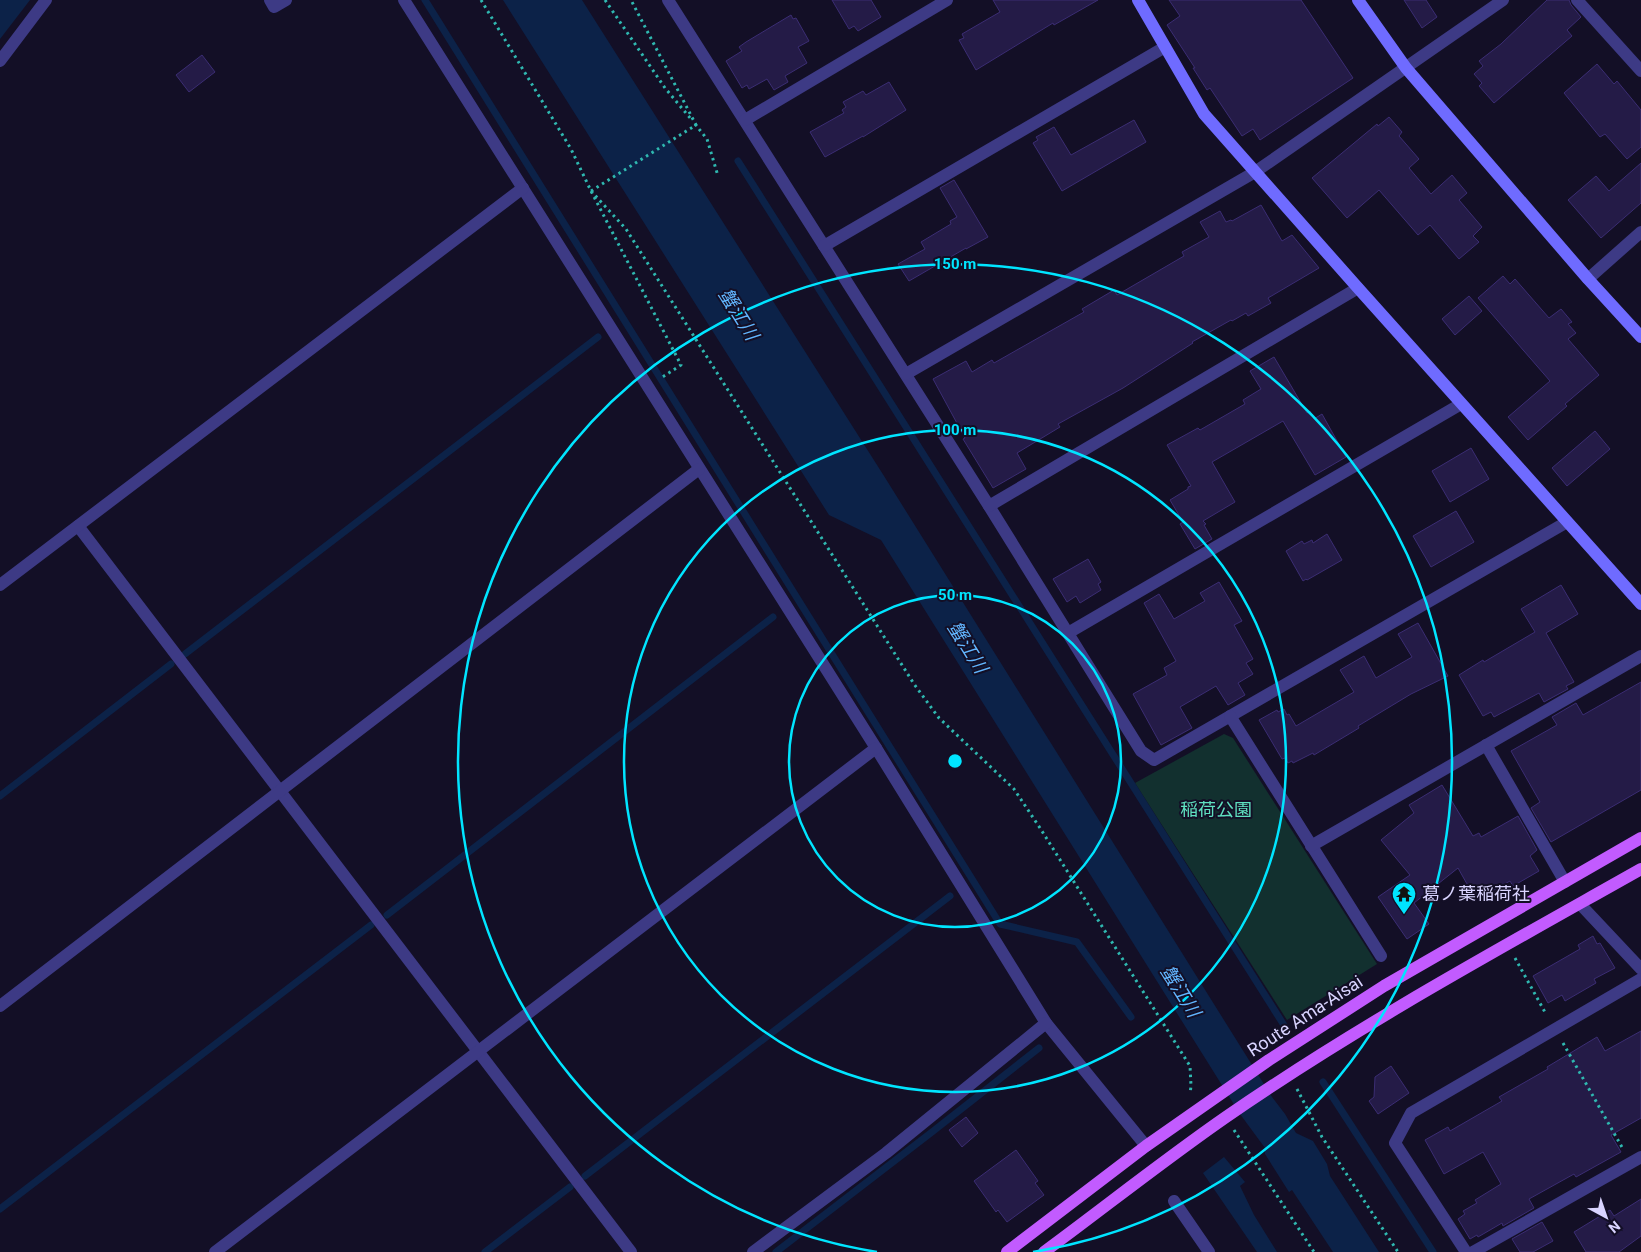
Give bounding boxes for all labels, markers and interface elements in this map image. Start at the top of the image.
text: 150 m [934,255,976,273]
water label: 蟹江川 [714,284,764,346]
text: 100 m [934,421,976,439]
text: 50 m [938,586,972,604]
water label: 蟹江川 [943,617,993,679]
centre of rings [946,752,964,770]
park label: 稲荷公園 [1180,799,1252,820]
temple icon: 葛ノ葉稲荷社 [1391,881,1417,915]
place label: 葛ノ葉稲荷社 [1422,883,1530,904]
water label: 蟹江川 [1156,961,1206,1023]
street label: Route Ama-Aisai [1243,971,1366,1061]
north arrow [1581,1192,1631,1242]
text: N [1605,1218,1623,1236]

